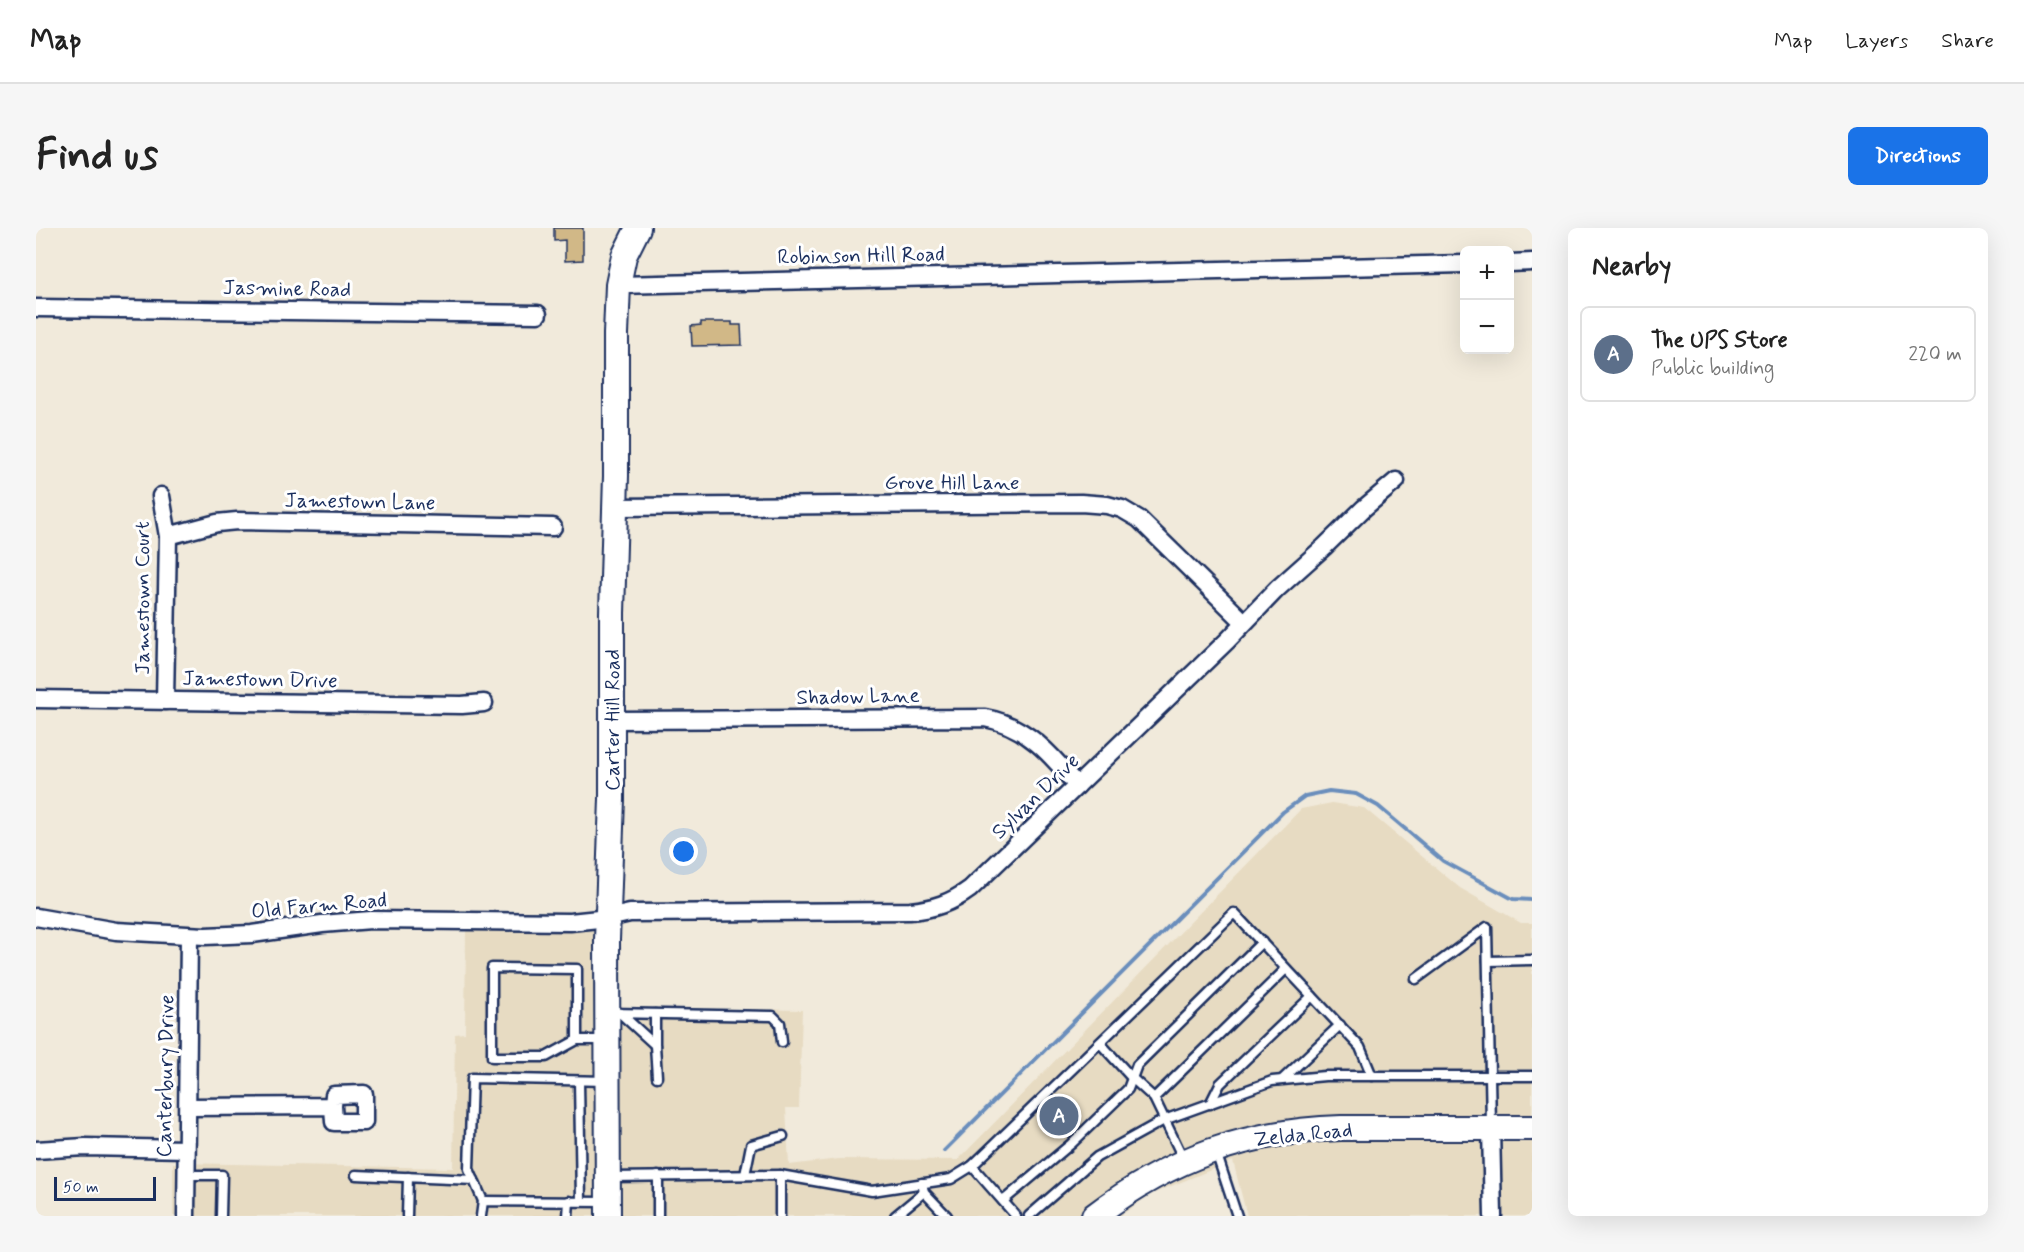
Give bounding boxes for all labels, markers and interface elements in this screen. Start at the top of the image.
text: Map [30,23,81,60]
text: Map [1774,27,1812,55]
text: Layers [1845,27,1908,55]
text: Share [1941,27,1994,55]
button: Directions [1848,127,1988,185]
text: Find us [36,129,158,184]
street label: Robinson Hill Road [777,241,945,271]
map controls [1460,246,1514,354]
button: + [1460,246,1514,300]
text: Nearby [1592,250,1671,284]
street label: Jasmine Road [223,274,351,304]
button: − [1460,300,1514,354]
text: The UPS Store [1651,327,1788,355]
text: A [1607,341,1620,368]
text: 220 m [1908,341,1962,368]
text: Public building [1651,355,1774,382]
street label: Grove Hill Lane [884,469,1020,497]
street label: Jamestown Lane [284,487,436,517]
street label: Jamestown Court [129,521,157,675]
street label: Carter Hill Road [599,649,627,791]
street label: Jamestown Drive [182,665,338,695]
street label: Shadow Lane [796,682,920,712]
street label: Sylvan Drive [986,748,1086,846]
your location [669,837,698,866]
street label: Old Farm Road [250,886,388,926]
street label: Canterbury Drive [151,994,181,1158]
pin: A [1040,1094,1078,1138]
street label: Zelda Road [1252,1116,1354,1154]
scale bar [54,1174,156,1202]
text: 50 m [63,1177,99,1198]

